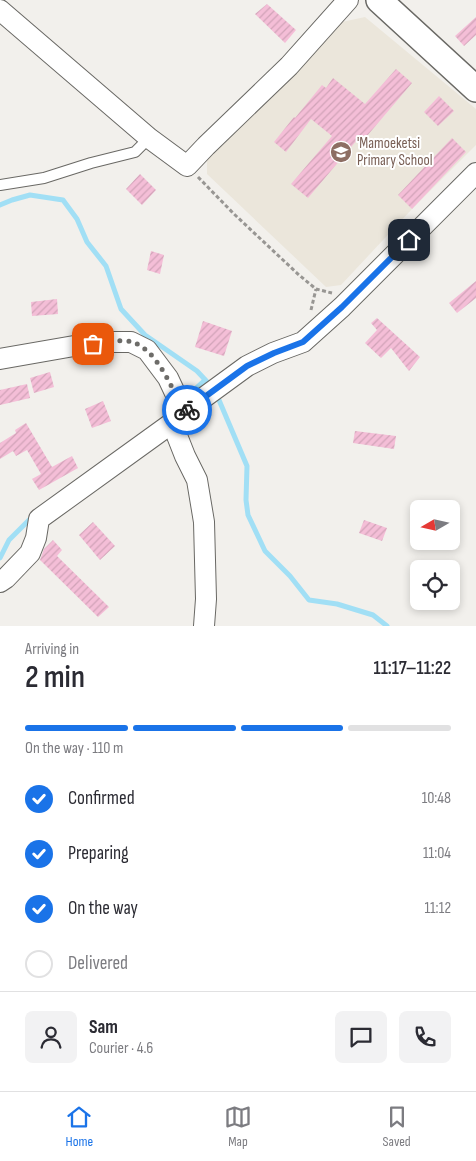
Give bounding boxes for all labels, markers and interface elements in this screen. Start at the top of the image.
place label: 'Mamoeketsi Primary School [357,134,433,170]
school or university icon: 'Mamoeketsi Primary School [329,140,353,164]
pin [388,219,430,261]
icon: home [395,226,423,254]
pin [72,323,114,365]
icon: bag [79,330,107,358]
courier [162,385,212,435]
icon: bike [173,396,201,424]
north arrow [410,500,460,550]
map controls [410,500,460,610]
button: locate [410,560,460,610]
text: Arriving in [25,640,79,659]
text: 11:17–11:22 [374,657,451,680]
text: 2 min [25,658,85,697]
text: On the way · 110 m [25,739,123,758]
icon: check [25,785,53,813]
text: Confirmed [68,787,135,810]
text: 10:48 [422,789,451,808]
icon: check [25,840,53,868]
text: Preparing [68,842,129,865]
text: 11:04 [423,844,451,863]
icon: check [25,895,53,923]
text: On the way [68,897,138,920]
text: 11:12 [424,899,451,918]
text: Delivered [68,952,128,975]
button: person [25,1011,77,1063]
button: chat [335,1011,387,1063]
button: phone [399,1011,451,1063]
text: Sam [89,1016,118,1039]
text: Courier · 4.6 [89,1039,153,1058]
tab: Home [65,1103,93,1150]
tab: Map [224,1103,252,1150]
tab: Saved [383,1103,411,1150]

